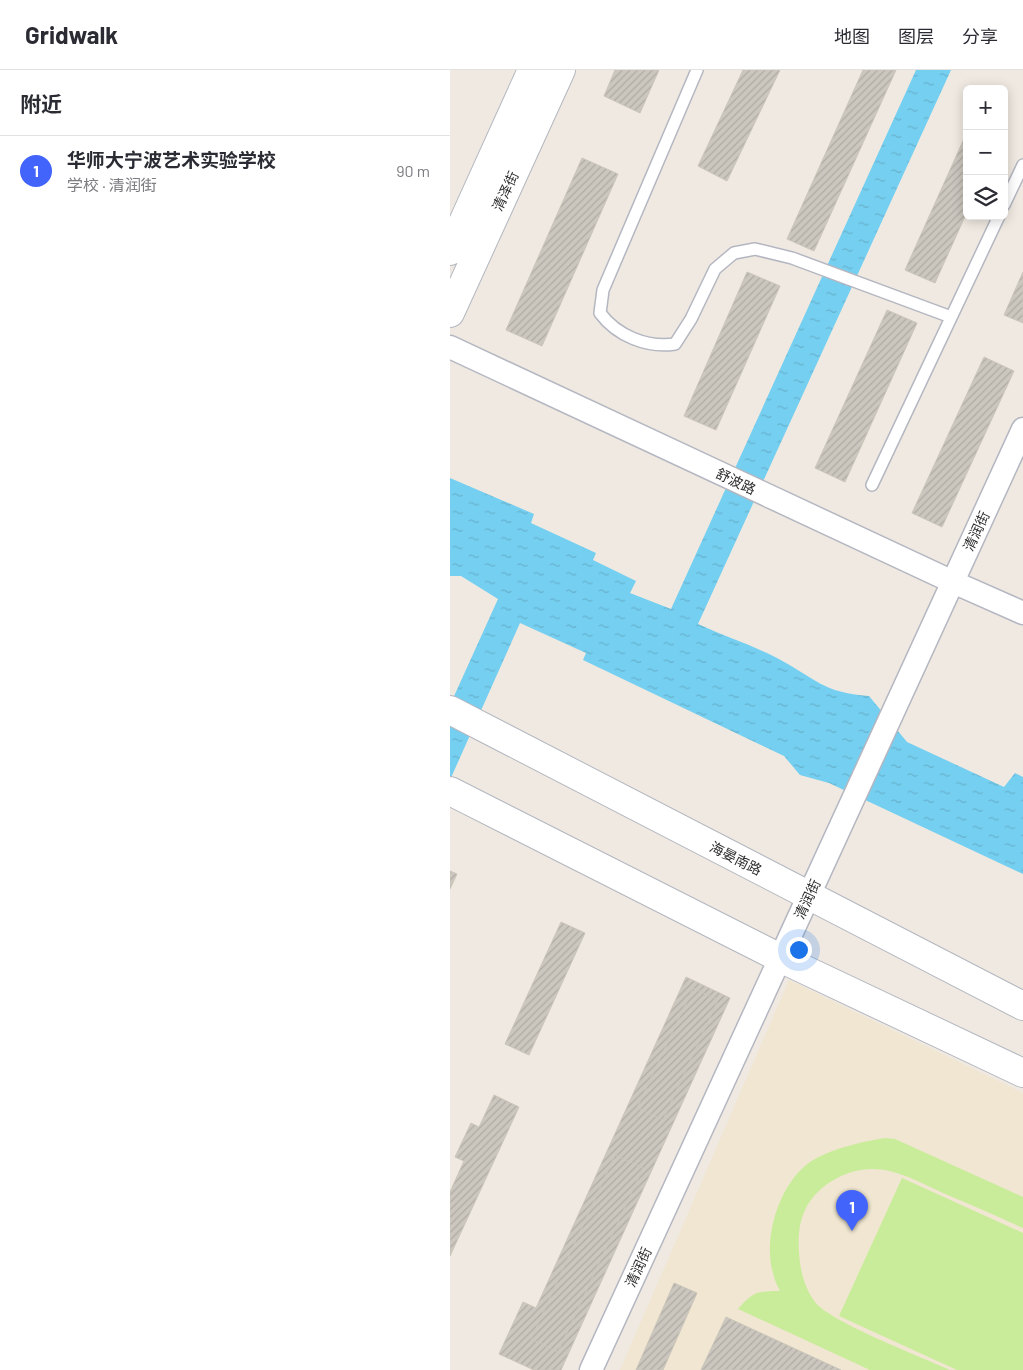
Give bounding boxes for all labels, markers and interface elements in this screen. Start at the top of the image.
text: Gridwalk [25,20,118,49]
text: 地图 [834,25,870,47]
text: 图层 [898,25,934,47]
text: 分享 [962,25,998,47]
map controls [963,85,1008,220]
button: + [963,85,1008,130]
text: 附近 [20,91,62,116]
button: − [963,130,1008,175]
text: 华师大宁波艺术实验学校 [67,148,276,171]
text: 1 [33,161,39,180]
text: 90 m [396,161,430,180]
street label: 清泽街 [488,168,522,214]
text: 学校 · 清润街 [67,175,157,194]
button: layers [963,175,1008,220]
street label: 舒波路 [713,464,759,498]
street label: 清润街 [959,508,993,554]
street label: 海晏南路 [707,838,765,878]
street label: 清润街 [790,876,824,922]
your location [786,937,812,963]
pin: 1 [836,1190,868,1231]
street label: 清润街 [621,1244,655,1290]

